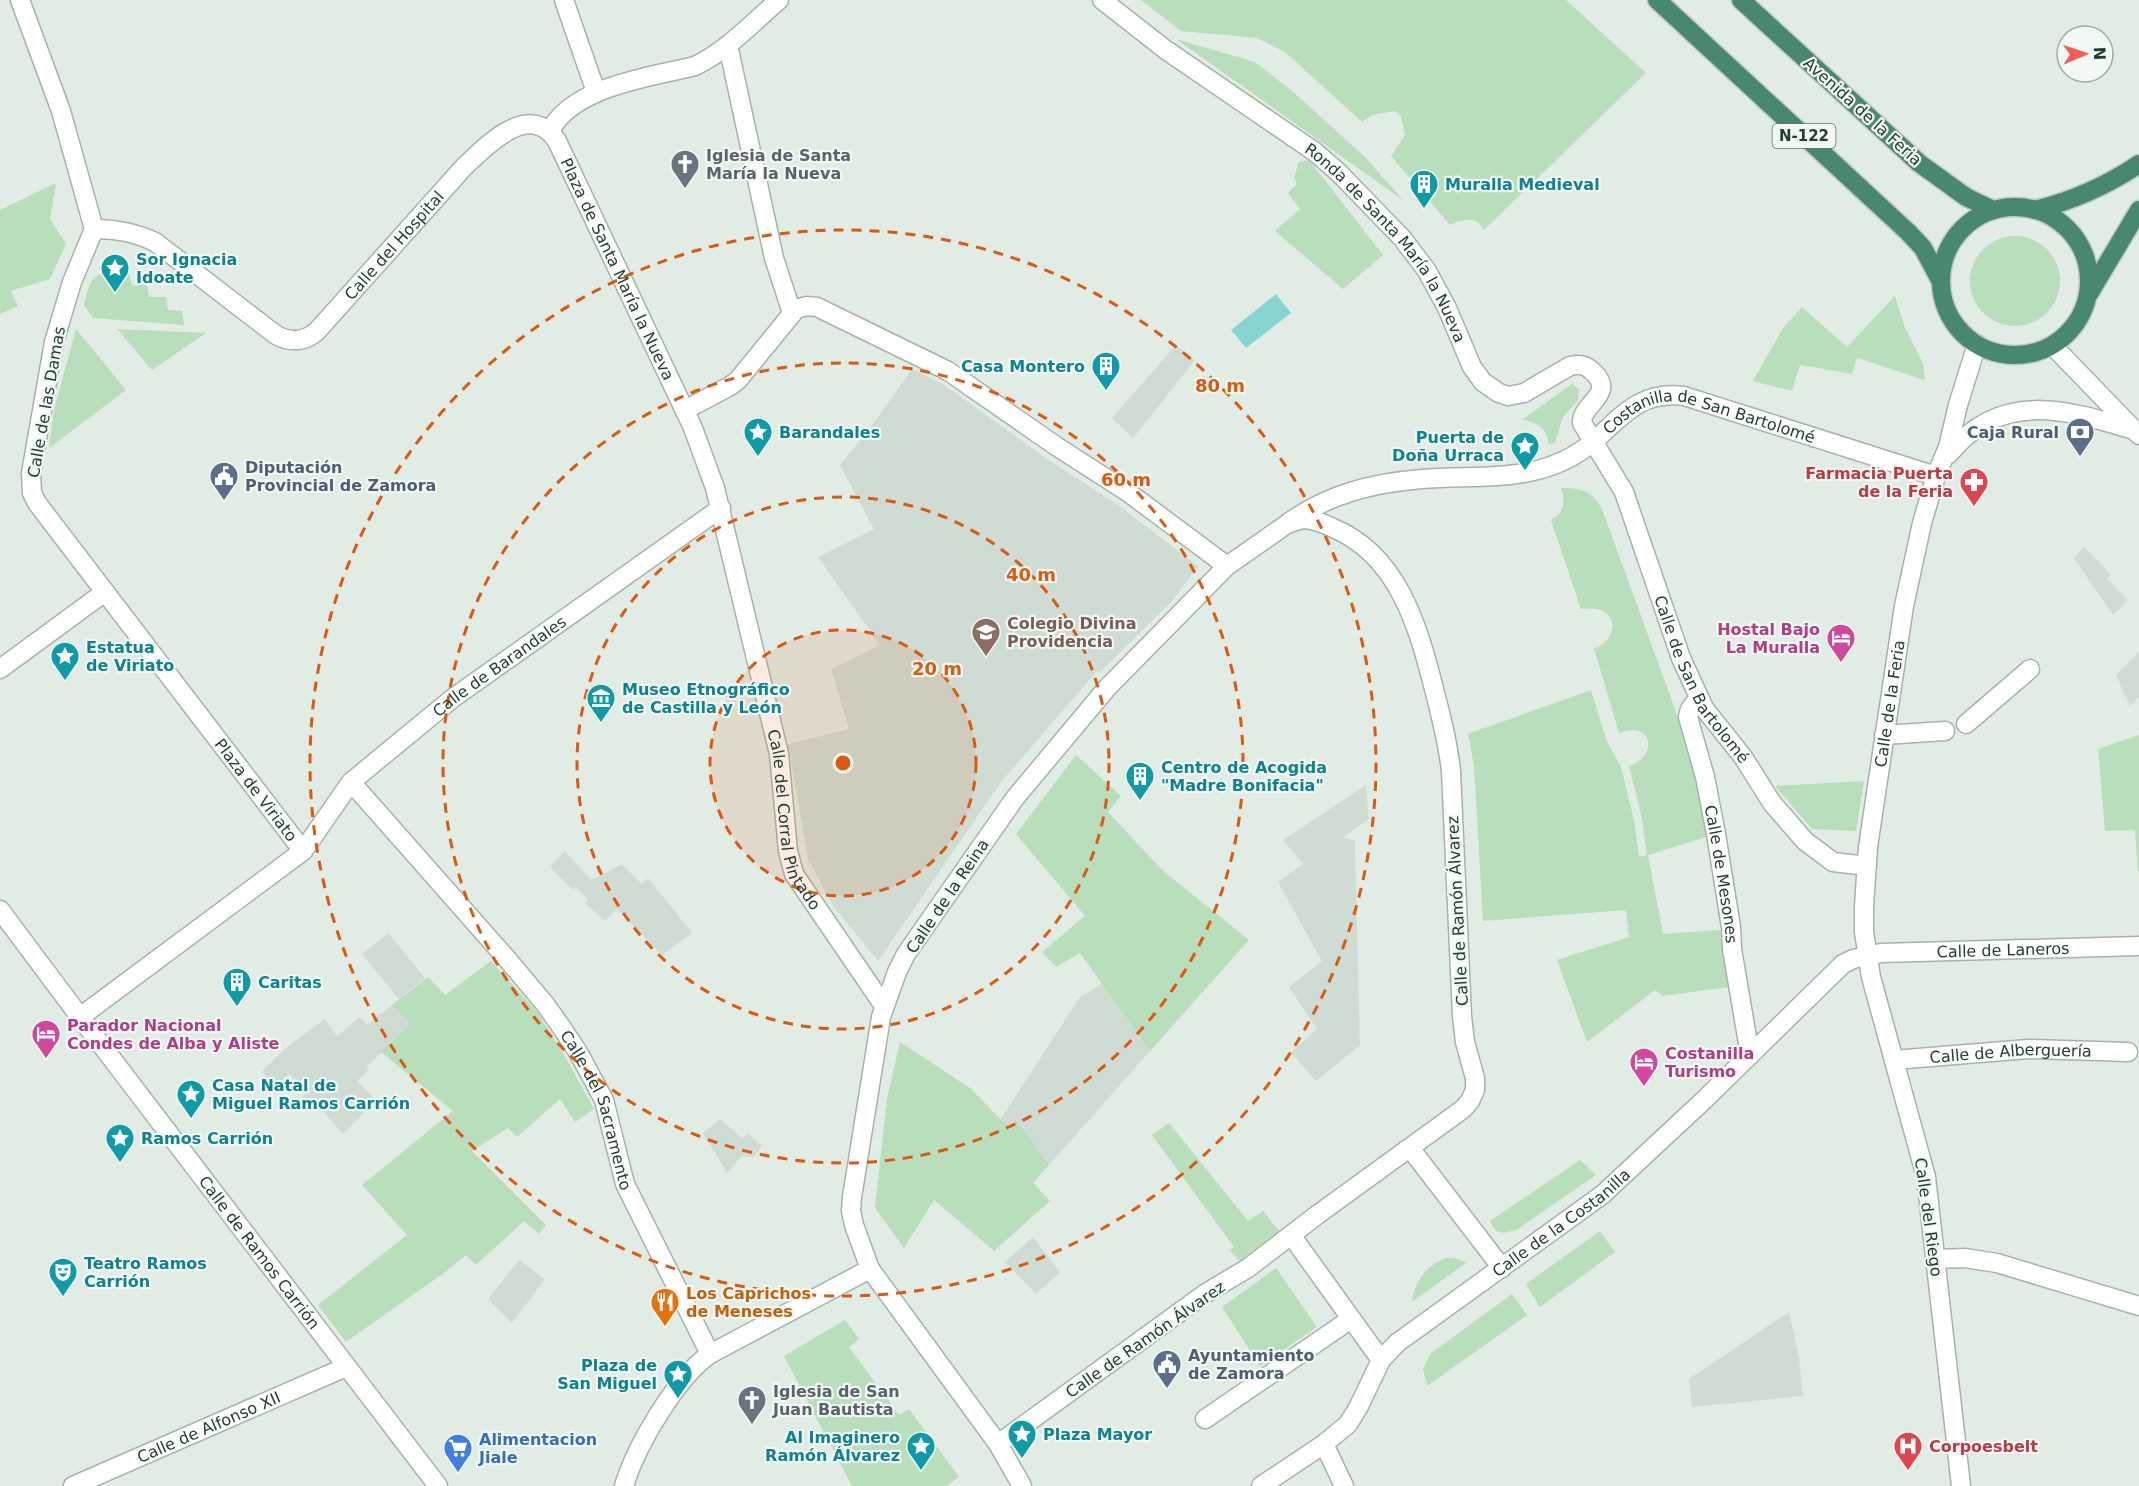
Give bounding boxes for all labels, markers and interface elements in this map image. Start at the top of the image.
north arrow [2055,24,2115,84]
text: N [2090,46,2109,61]
street label: Avenida de la Feria [1800,53,1926,169]
road number: N-122 [1772,124,1836,148]
street label: Ronda de Santa María la Nueva [1301,139,1469,345]
place label: Iglesia de Santa María la Nueva [706,146,851,183]
church icon: Iglesia de Santa María la Nueva [669,148,701,190]
street label: Plaza de Santa María la Nueva [556,155,678,383]
building icon: Muralla Medieval [1408,168,1440,210]
place label: Muralla Medieval [1445,175,1600,194]
street label: Calle del Hospital [341,187,448,304]
place label: Sor Ignacia Idoate [136,250,237,287]
place icon: Sor Ignacia Idoate [99,252,131,294]
street label: Calle de las Damas [24,325,69,479]
building icon: Casa Montero [1090,350,1122,392]
place label: Casa Montero [961,357,1085,376]
text: 80 m [1195,375,1245,396]
text: Costanilla de San Bartolomé [1599,386,1818,447]
place icon: Barandales [742,416,774,458]
bank icon: Caja Rural [2064,416,2096,458]
place label: Barandales [779,423,880,442]
place label: Caja Rural [1967,423,2059,442]
street label: Costanilla de San Bartolomé [1598,426,1826,450]
place label: Puerta de Doña Urraca [1392,428,1504,465]
place icon: Puerta de Doña Urraca [1509,430,1541,472]
place label: Diputación Provincial de Zamora [245,458,436,495]
public building icon: Diputación Provincial de Zamora [208,460,240,502]
place label: Farmacia Puerta de la Feria [1805,464,1953,501]
pharmacy icon: Farmacia Puerta de la Feria [1958,466,1990,508]
text: 60 m [1101,469,1151,490]
text: 40 m [1006,564,1056,585]
street label: Calle de San Bartolomé [1650,593,1753,767]
street label: Calle de Barandales [429,612,570,721]
place label: Colegio Divina Providencia [1007,614,1136,651]
school or university icon: Colegio Divina Providencia [970,616,1002,658]
place label: Hostal Bajo La Muralla [1717,620,1820,657]
hotel icon: Hostal Bajo La Muralla [1825,622,1857,664]
place label: Estatua de Viriato [86,638,174,675]
street label: Calle de la Feria [1871,639,1909,769]
place icon: Estatua de Viriato [49,640,81,682]
text: 20 m [912,658,962,679]
place label: Museo Etnográfico de Castilla y León [622,680,790,717]
museum icon: Museo Etnográfico de Castilla y León [585,682,617,724]
street label: Calle del Corral Pintado [763,727,825,914]
street label: Plaza de Viriato [210,735,301,845]
centre of rings [833,753,853,773]
place label: Centro de Acogida "Madre Bonifacia" [1161,758,1327,795]
building icon: Centro de Acogida "Madre Bonifacia" [1124,760,1156,802]
street label: Calle de Mesones [1701,803,1741,944]
street label: Calle de Ramón Álvarez [1443,816,1472,1006]
street label: Calle de la Reina [902,835,993,957]
street label: Calle de Laneros [1936,939,2070,961]
building icon: Caritas [221,966,253,1008]
place label: Caritas [258,973,322,992]
place label: Parador Nacional Condes de Alba y Aliste [67,1016,280,1053]
hotel icon: Parador Nacional Condes de Alba y Aliste [30,1018,62,1060]
street label: Calle del Sacramento [556,1027,636,1193]
street label: Calle de Alberguería [1929,1040,2092,1067]
place label: Costanilla Turismo [1665,1044,1754,1081]
hotel icon: Costanilla Turismo [1628,1046,1660,1088]
place label: Casa Natal de Miguel Ramos Carrión [212,1076,410,1113]
place icon: Casa Natal de Miguel Ramos Carrión [175,1078,207,1120]
place icon: Ramos Carrión [104,1122,136,1164]
place label: Ramos Carrión [141,1129,273,1148]
street label: Calle del Riego [1911,1156,1946,1278]
street label: Calle de la Costanilla [1489,1165,1634,1281]
street label: Calle de Ramos Carrión [195,1172,324,1333]
place label: Teatro Ramos Carrión [84,1254,207,1291]
theatre icon: Teatro Ramos Carrión [47,1256,79,1298]
street label: Calle de Ramón Álvarez [1062,1277,1229,1402]
place label: Los Caprichos de Meneses [686,1284,811,1321]
restaurant icon: Los Caprichos de Meneses [649,1286,681,1328]
place label: Ayuntamiento de Zamora [1188,1346,1315,1383]
public building icon: Ayuntamiento de Zamora [1151,1348,1183,1390]
place label: Plaza de San Miguel [557,1356,657,1393]
place icon: Plaza de San Miguel [662,1358,694,1400]
place label: Iglesia de San Juan Bautista [772,1382,900,1419]
church icon: Iglesia de San Juan Bautista [736,1384,768,1426]
street label: Calle de Alfonso XII [134,1388,284,1467]
place icon: Plaza Mayor [1006,1418,1038,1460]
place label: Plaza Mayor [1043,1425,1152,1444]
place label: Al Imaginero Ramón Álvarez [765,1428,900,1465]
place label: Alimentacion Jiale [478,1430,597,1467]
place icon: Al Imaginero Ramón Álvarez [905,1430,937,1472]
hospital icon: Corpoesbelt [1892,1430,1924,1472]
supermarket icon: Alimentacion Jiale [442,1432,474,1474]
place label: Corpoesbelt [1929,1437,2038,1456]

